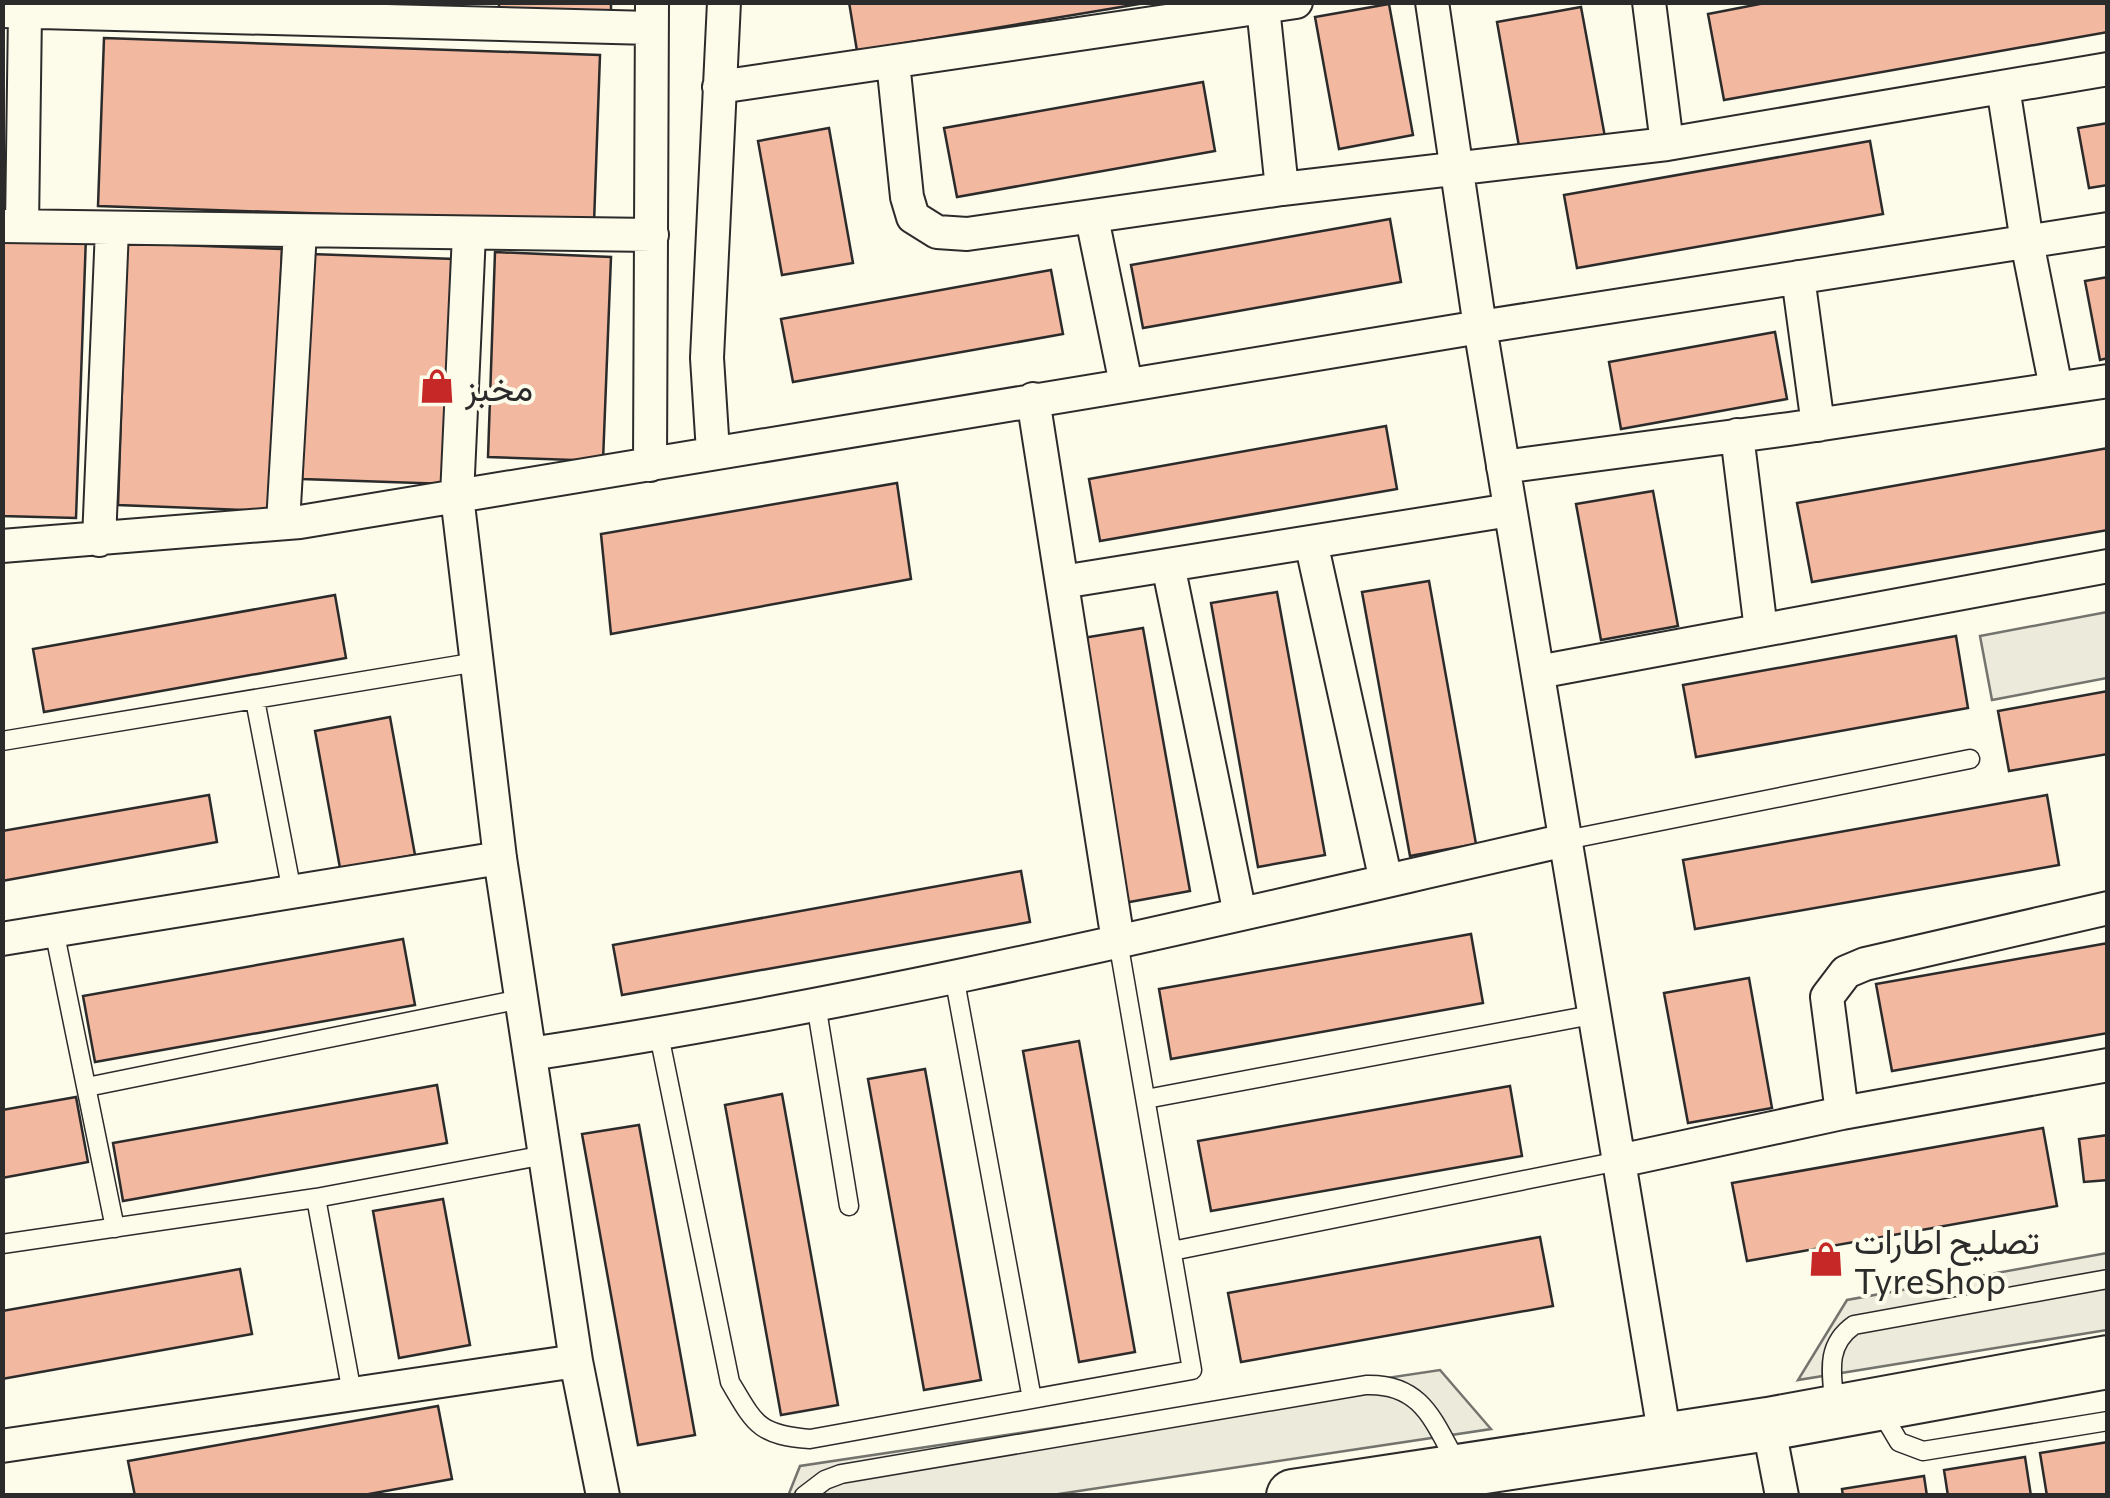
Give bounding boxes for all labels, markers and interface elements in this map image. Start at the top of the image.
place label: مخبز [464,365,533,411]
shop icon: مخبز [418,367,456,405]
place label: تصليح اطارات TyreShop [1854,1218,2040,1301]
shop icon: تصليح اطارات TyreShop [1807,1240,1845,1278]

